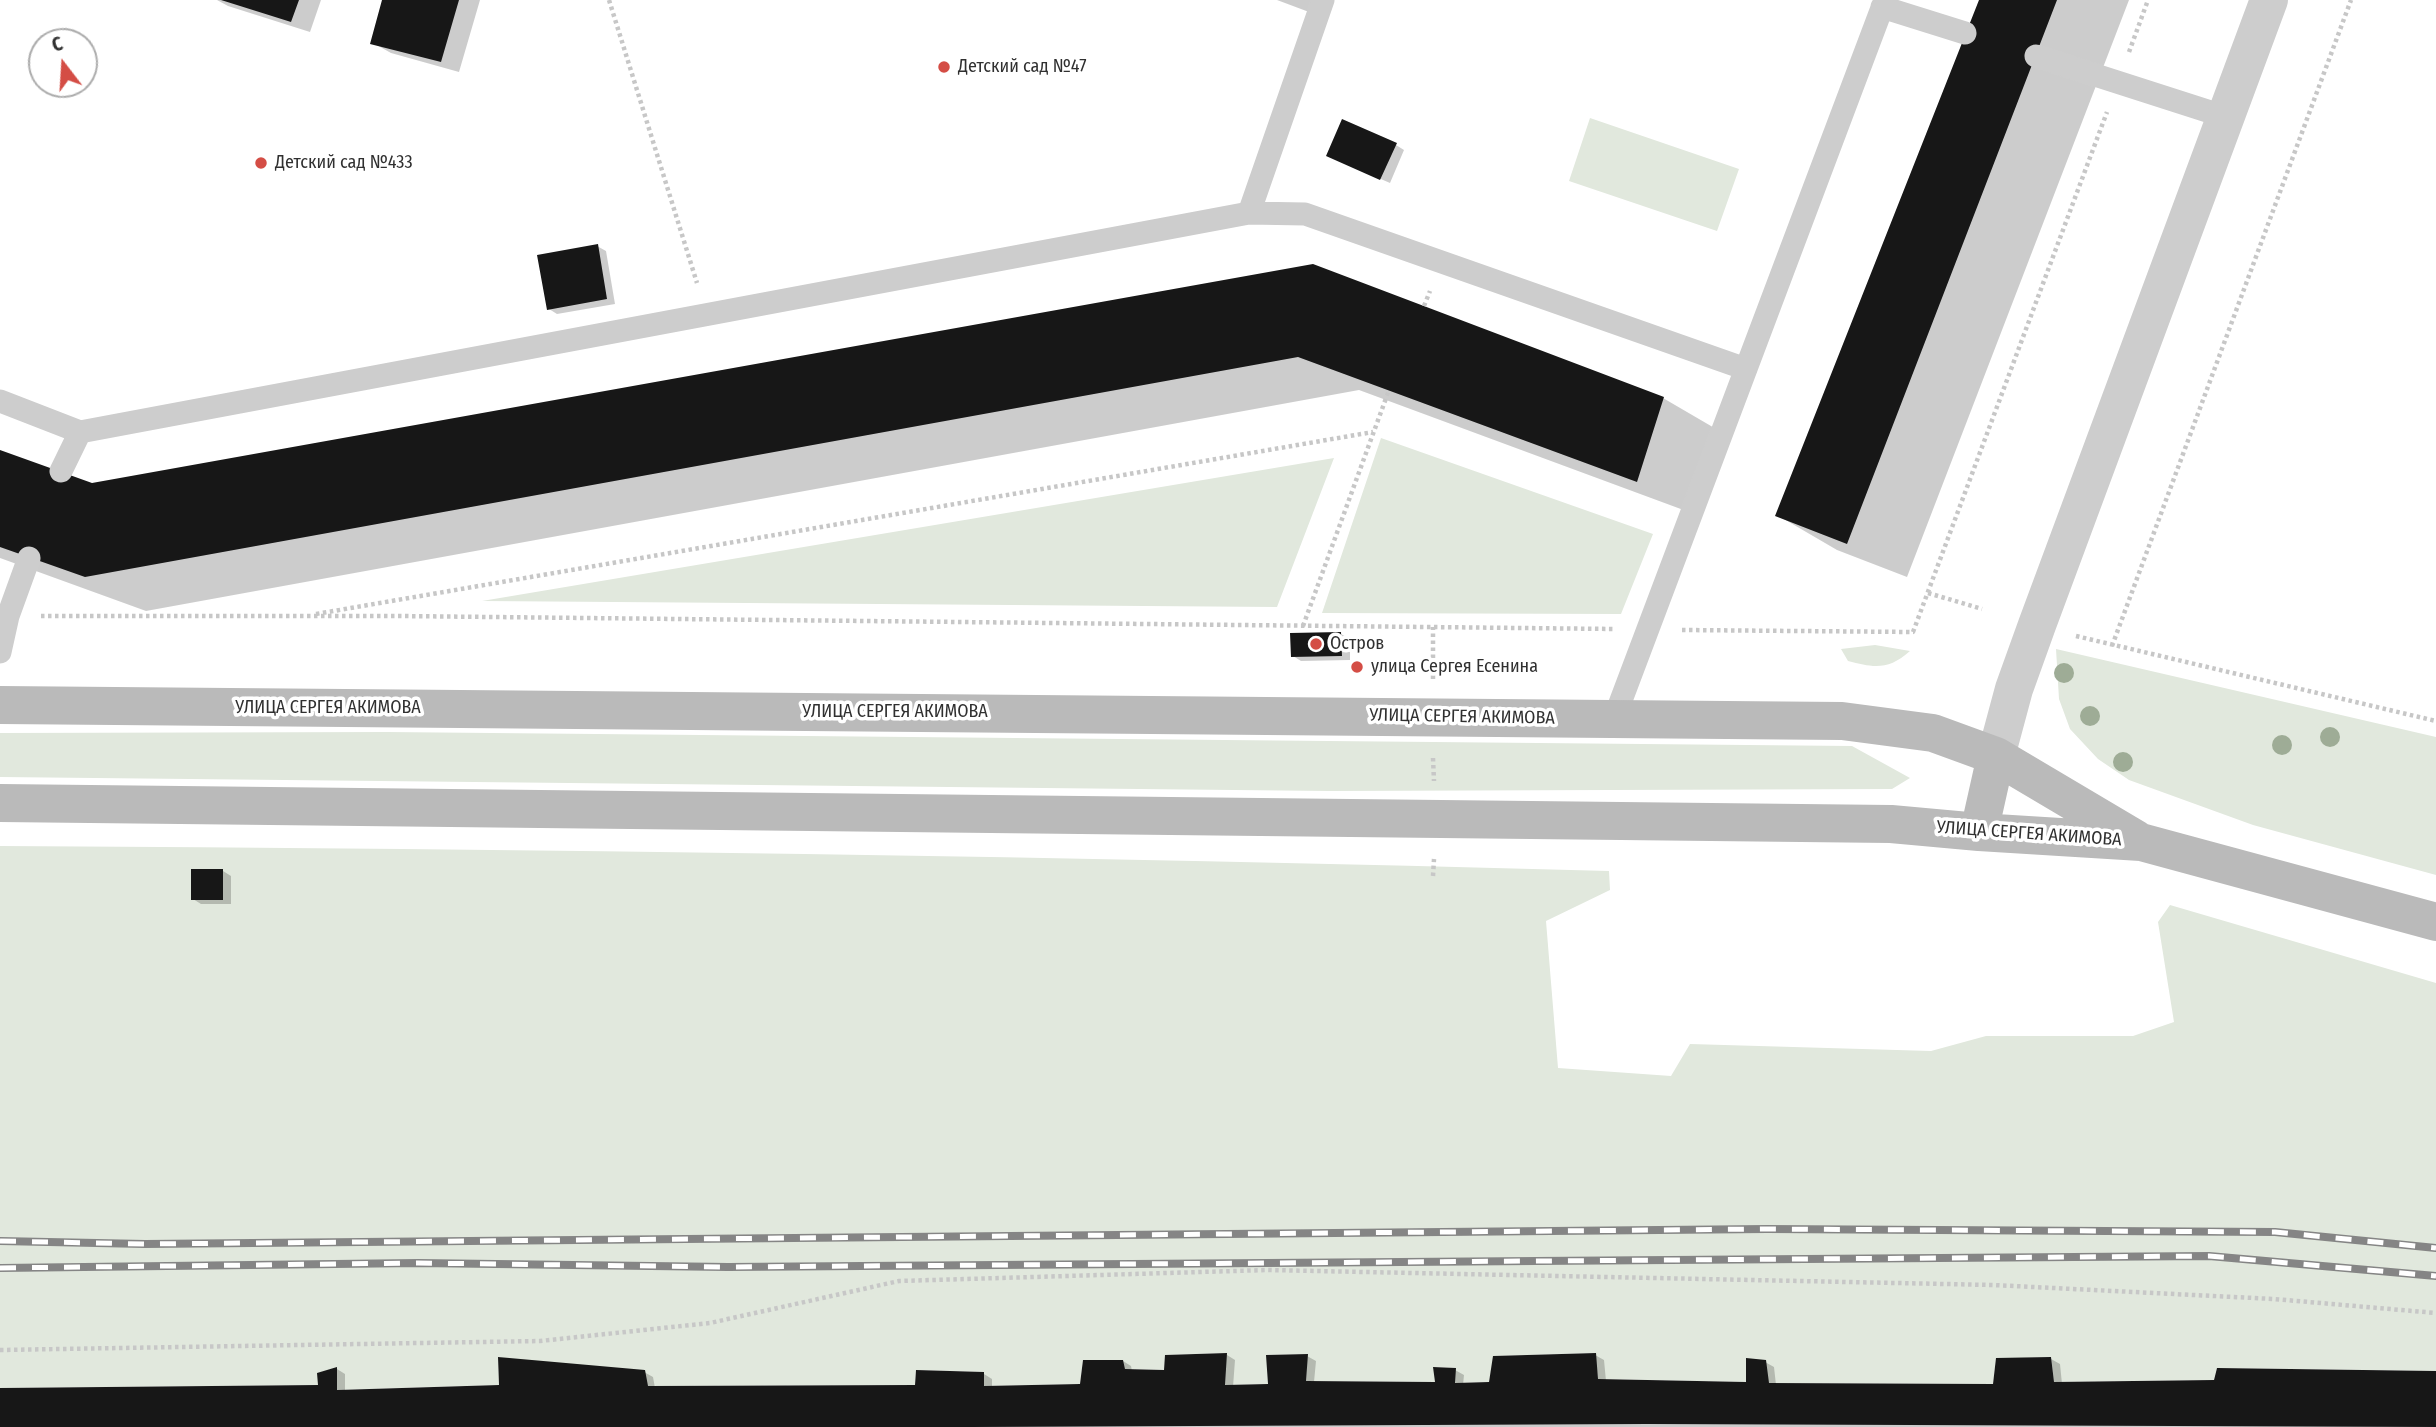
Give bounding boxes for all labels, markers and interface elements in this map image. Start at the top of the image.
north arrow [28,28,98,98]
text: С [49,32,65,57]
place label: Детский сад №47 [958,56,1086,78]
marker: Детский сад №47 [936,59,952,75]
place label: Детский сад №433 [275,152,413,174]
marker: Детский сад №433 [253,155,269,171]
place label: Остров [1330,633,1384,655]
marker: Остров [1308,636,1324,652]
place label: улица Сергея Есенина [1371,656,1538,678]
marker: улица Сергея Есенина [1349,659,1365,675]
street label: УЛИЦА СЕРГЕЯ АКИМОВА [235,697,421,719]
street label: УЛИЦА СЕРГЕЯ АКИМОВА [802,701,988,723]
street label: УЛИЦА СЕРГЕЯ АКИМОВА [1369,705,1555,729]
street label: УЛИЦА СЕРГЕЯ АКИМОВА [1936,817,2122,851]

